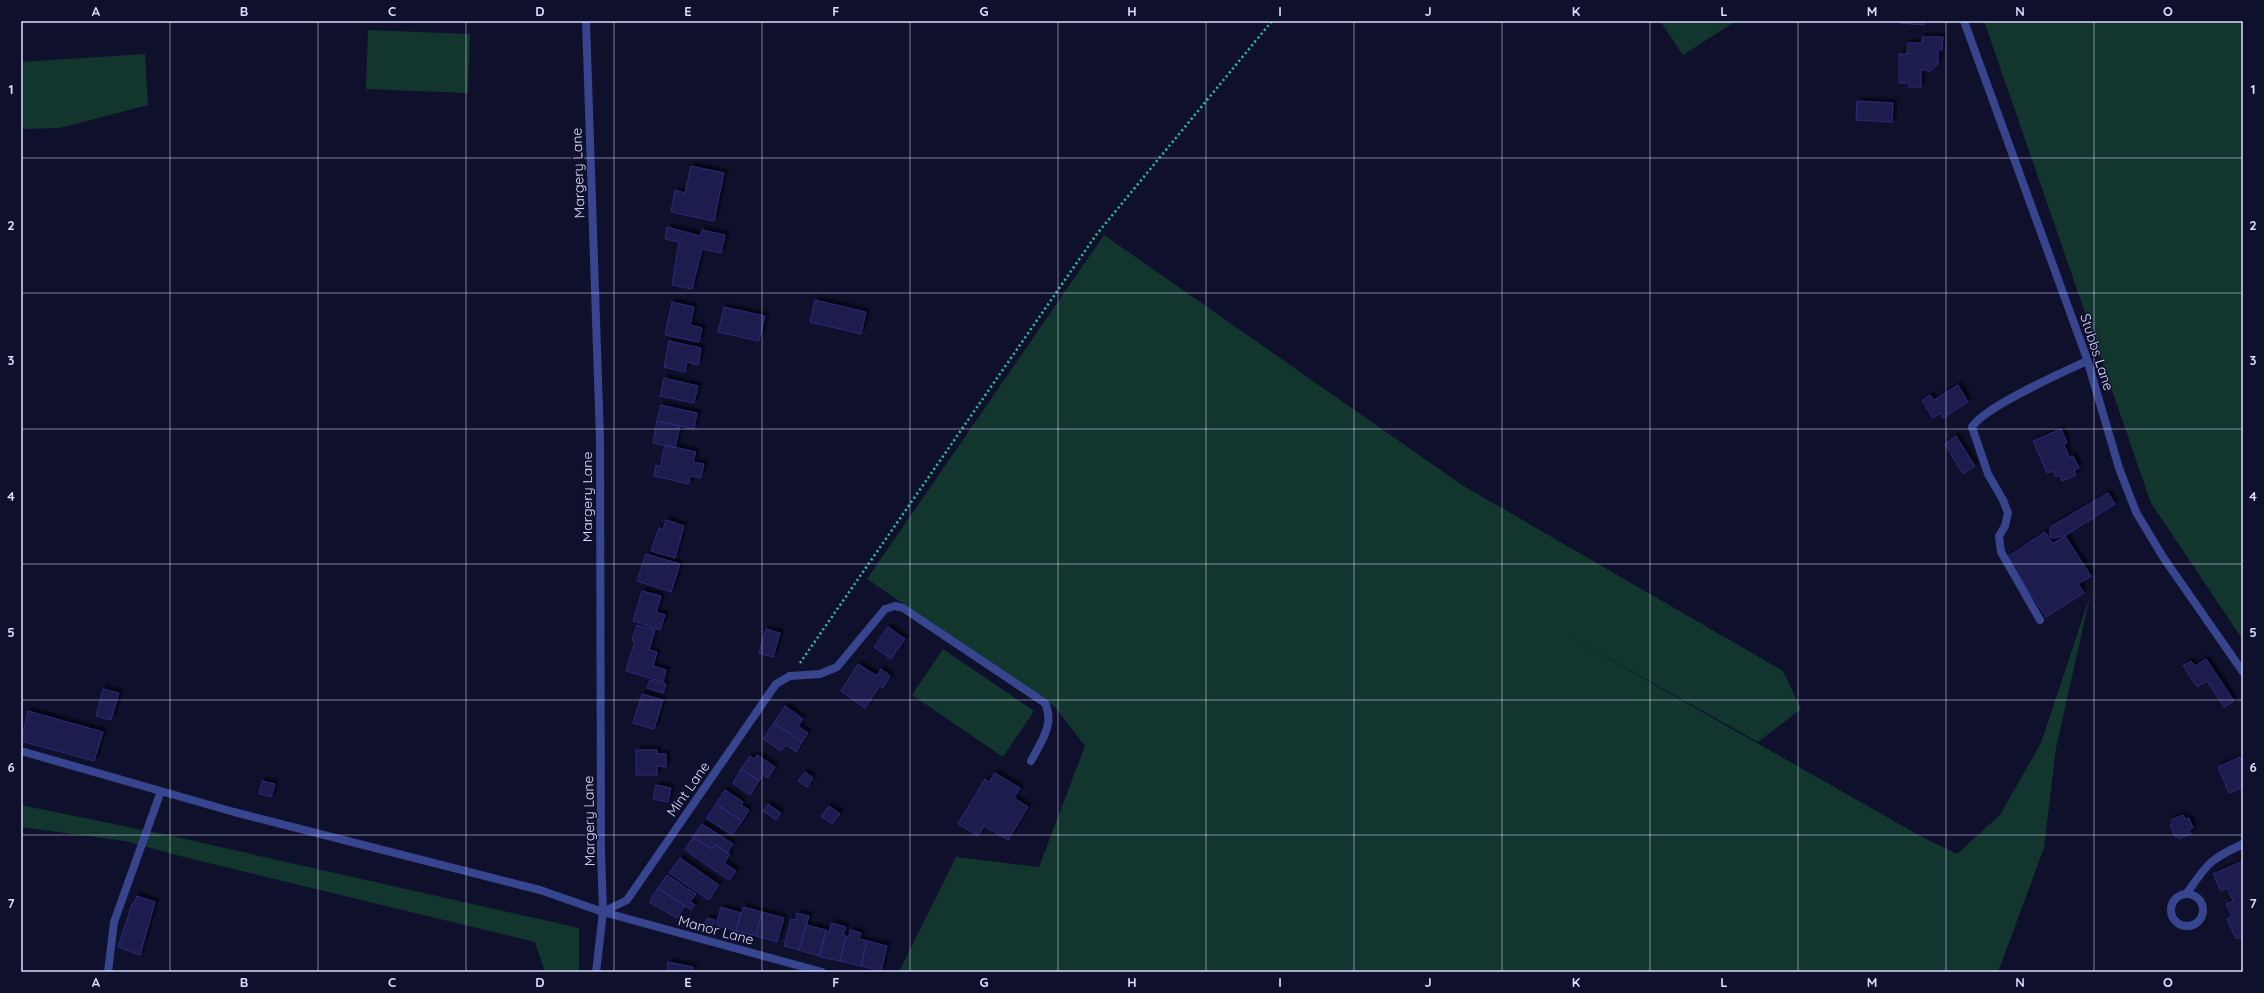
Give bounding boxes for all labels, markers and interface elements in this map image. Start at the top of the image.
text: A [92,3,101,19]
text: B [240,3,248,19]
text: C [388,3,396,19]
text: D [535,3,545,19]
text: E [684,3,692,19]
text: F [832,3,840,19]
text: G [979,3,989,19]
text: H [1127,3,1137,19]
text: I [1278,3,1282,19]
text: J [1424,3,1432,19]
text: K [1572,3,1581,19]
text: L [1720,3,1728,19]
text: M [1867,3,1877,19]
text: N [2015,3,2025,19]
text: O [2163,3,2173,19]
text: 1 [8,81,14,97]
text: 1 [2250,81,2256,97]
street label: Margery Lane [567,127,589,219]
text: 2 [7,217,15,233]
text: 2 [2249,217,2257,233]
street label: Stubbs Lane [2076,311,2118,393]
text: 3 [8,352,15,368]
text: 3 [2250,352,2257,368]
street label: Margery Lane [578,452,596,542]
text: 4 [7,488,15,504]
text: 4 [2249,488,2257,504]
text: 5 [7,624,15,640]
text: 5 [2249,624,2257,640]
street label: Mint Lane [663,758,714,820]
text: 6 [7,759,15,775]
text: 6 [2249,759,2257,775]
street label: Margery Lane [579,775,599,867]
text: 7 [7,895,15,911]
text: 7 [2249,895,2257,911]
street label: Manor Lane [676,911,756,949]
text: A [92,974,101,990]
text: B [240,974,248,990]
text: C [388,974,396,990]
text: D [535,974,545,990]
text: E [684,974,692,990]
text: F [832,974,840,990]
text: G [979,974,989,990]
text: H [1127,974,1137,990]
text: I [1278,974,1282,990]
text: J [1424,974,1432,990]
text: K [1572,974,1581,990]
text: L [1720,974,1728,990]
text: M [1867,974,1877,990]
text: N [2015,974,2025,990]
text: O [2163,974,2173,990]

